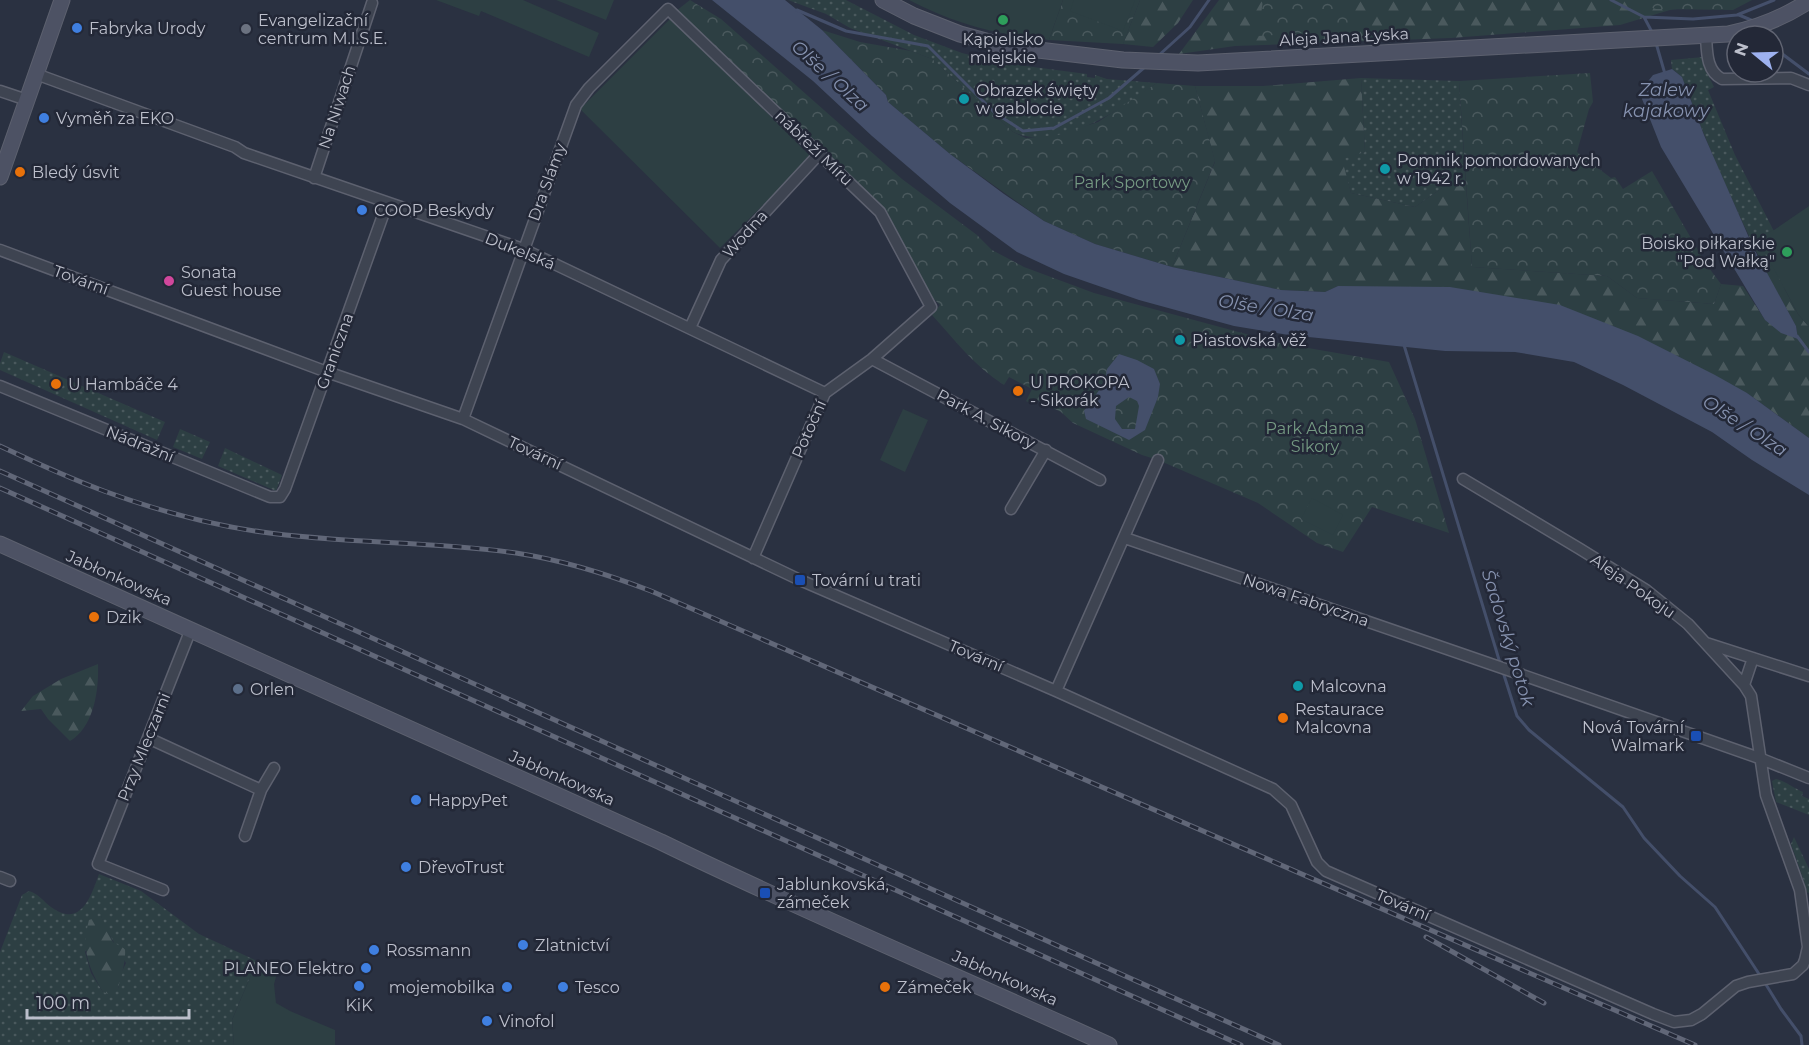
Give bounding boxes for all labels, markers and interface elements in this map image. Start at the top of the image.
place label: Evangelizační centrum M.I.S.E. [258,11,387,48]
marker: Kąpielisko miejskie [996,13,1010,27]
place label: Fabryka Urody [89,19,206,38]
marker: Fabryka Urody [70,21,84,35]
marker: Evangelizační centrum M.I.S.E. [239,22,253,36]
street label: Aleja Jana Łyska [1279,24,1409,50]
north arrow [1725,24,1785,84]
place label: Kąpielisko miejskie [962,30,1044,67]
water label: Olše / Olza [787,36,873,116]
text: N [1730,40,1752,58]
street label: Na Niwach [315,63,359,151]
water label: Zalew kajakowy [1623,79,1710,122]
place label: Obrazek święty w gablocie [976,81,1098,118]
marker: Obrazek święty w gablocie [957,92,971,106]
street label: nábřeží Míru [771,106,857,190]
place label: Vyměň za EKO [56,109,174,128]
marker: Vyměň za EKO [37,111,51,125]
street label: Dra Slámy [524,140,570,224]
place label: Pomnik pomordowanych w 1942 r. [1397,151,1601,188]
marker: Pomnik pomordowanych w 1942 r. [1378,162,1392,176]
place label: Bledý úsvit [32,163,120,182]
marker: Bledý úsvit [13,165,27,179]
park label: Park Sportowy [1074,173,1191,192]
place label: COOP Beskydy [374,201,494,220]
marker: COOP Beskydy [355,203,369,217]
street label: Wodna [719,206,771,262]
street label: Dukelská [482,228,558,274]
place label: Boisko piłkarskie "Pod Wałką" [1641,234,1775,271]
marker: Boisko piłkarskie "Pod Wałką" [1780,245,1794,259]
street label: Tovární [51,261,112,299]
place label: Sonata Guest house [181,263,281,300]
marker: Sonata Guest house [162,274,176,288]
water label: Olše / Olza [1217,290,1315,326]
street label: Graniczna [312,310,358,392]
place label: Piastovská věž [1192,331,1307,350]
marker: Piastovská věž [1173,333,1187,347]
place label: U PROKOPA - Sikorák [1030,373,1130,410]
place label: U Hambáče 4 [68,375,178,394]
marker: U Hambáče 4 [49,377,63,391]
marker: U PROKOPA - Sikorák [1011,384,1025,398]
street label: Park A. Sikory [934,385,1039,453]
water label: Olše / Olza [1699,391,1791,461]
street label: Potoční [788,396,831,461]
park label: Park Adama Sikory [1266,419,1364,456]
street label: Nádražní [103,422,177,467]
street label: Tovární [505,432,566,474]
street label: Jabłonkowska [62,546,175,610]
street label: Aleja Pokoju [1587,550,1679,622]
water label: Šadovský potok [1477,567,1540,710]
street label: Nowa Fabryczna [1240,569,1372,631]
place label: Tovární u trati [812,571,921,590]
marker: Tovární u trati [793,573,807,587]
place label: Dzik [106,608,142,627]
marker: Dzik [87,610,101,624]
street label: Tovární [946,636,1007,676]
place label: Malcovna [1310,677,1387,696]
marker: Malcovna [1291,679,1305,693]
place label: Orlen [250,680,295,699]
marker: Orlen [231,682,245,696]
street label: Przy Mleczarni [114,690,174,804]
place label: Restaurace Malcovna [1295,700,1384,737]
marker: Restaurace Malcovna [1276,711,1290,725]
place label: Nová Tovární Walmark [1582,718,1685,755]
marker: Nová Tovární Walmark [1689,729,1703,743]
street label: Jabłonkowska [505,746,618,810]
place label: HappyPet [428,791,509,810]
marker: HappyPet [409,793,423,807]
place label: DřevoTrust [418,858,505,877]
marker: DřevoTrust [399,860,413,874]
place label: Jablunkovská, zámeček [776,875,889,912]
street label: Tovární [1373,885,1434,925]
marker: Jablunkovská, zámeček [758,886,772,900]
place label: Zlatnictví [535,936,610,955]
marker: Zlatnictví [516,938,530,952]
place label: Rossmann [386,941,471,960]
marker: Rossmann [367,943,381,957]
street label: Jabłonkowska [948,946,1061,1010]
place label: PLANEO Elektro [224,959,354,978]
marker: PLANEO Elektro [359,961,373,975]
place label: mojemobilka [389,978,495,997]
place label: Tesco [575,978,620,997]
place label: Zámeček [897,978,972,997]
marker: KiK [352,979,366,993]
marker: mojemobilka [500,980,514,994]
marker: Tesco [556,980,570,994]
marker: Zámeček [878,980,892,994]
scale bar [27,982,189,1020]
text: 100 m [36,992,90,1014]
place label: KiK [345,996,373,1015]
place label: Vinofol [499,1012,555,1031]
marker: Vinofol [480,1014,494,1028]

